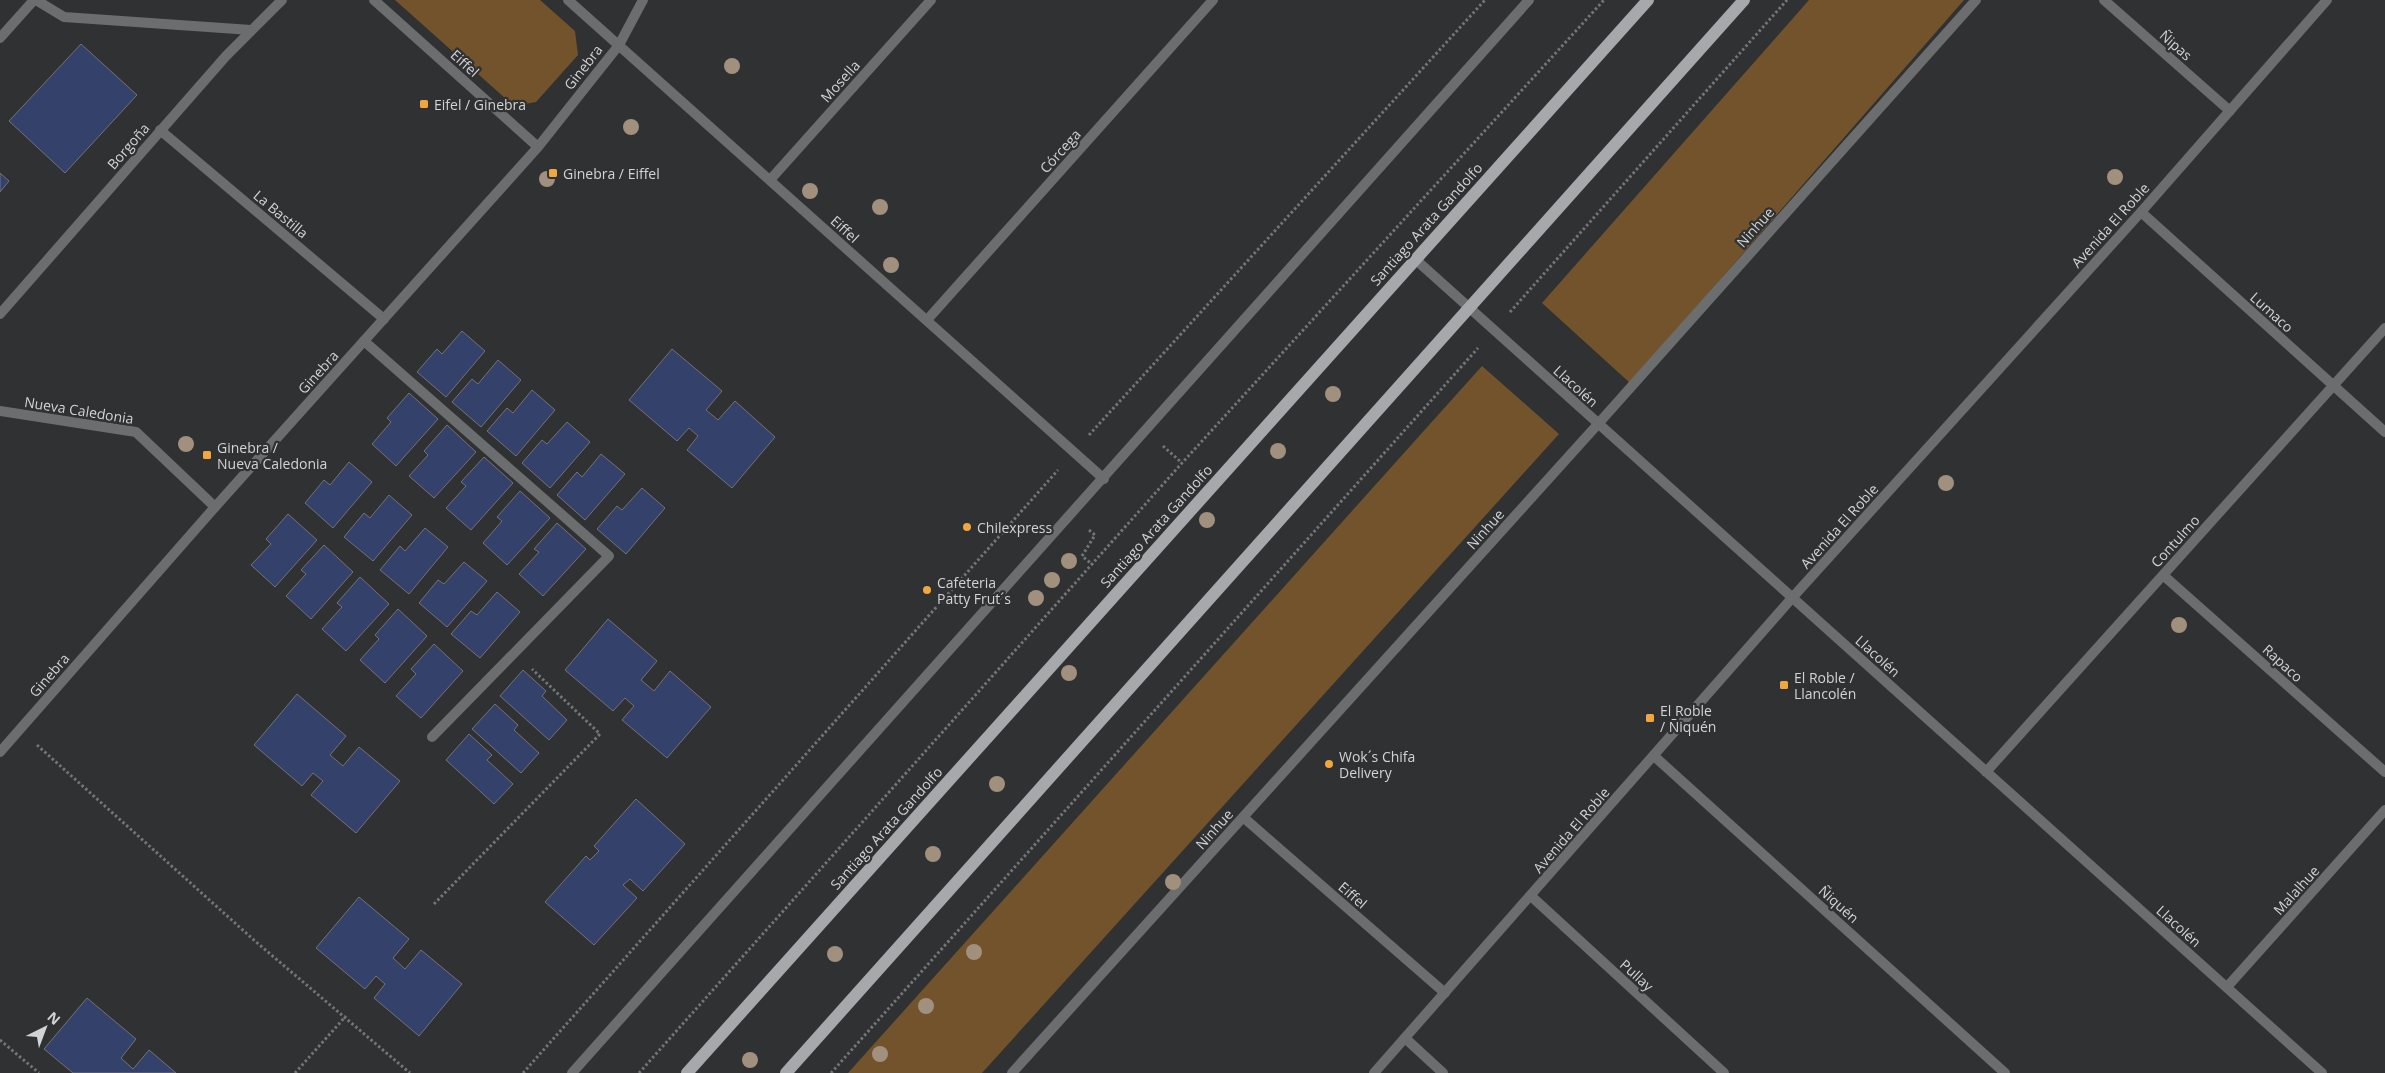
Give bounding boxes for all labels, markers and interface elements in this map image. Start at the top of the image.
street label: Ñipas [2156,26,2196,65]
street label: Ginebra [559,41,607,93]
street label: Eiffel [447,45,483,81]
street label: Mosella [816,56,864,106]
place label: Eifel / Ginebra [434,95,526,114]
marker: Eifel / Ginebra [418,98,430,110]
street label: Borgoña [103,119,153,173]
street label: Córcega [1035,125,1085,177]
street label: Santiago Arata Gandolfo [1366,159,1486,289]
place label: Ginebra / Eiffel [563,164,660,183]
marker: Ginebra / Eiffel [547,167,559,179]
street label: Avenida El Roble [2067,178,2153,271]
street label: La Bastilla [250,186,312,242]
street label: Ninhue [1732,203,1778,251]
street label: Eiffel [827,211,863,247]
street label: Lumaco [2246,288,2298,336]
street label: Ginebra [293,346,343,398]
street label: Llacolén [1550,361,1602,411]
street label: Nueva Caledonia [23,392,135,428]
place label: Ginebra / Nueva Caledonia [217,438,327,473]
marker: Ginebra / Nueva Caledonia [201,449,213,461]
street label: Santiago Arata Gandolfo [1096,461,1216,591]
street label: Avenida El Roble [1796,479,1882,572]
street label: Ninhue [1462,505,1508,553]
street label: Contulmo [2146,511,2204,571]
place label: Chilexpress [977,518,1052,537]
marker: Chilexpress [961,521,973,533]
place label: Cafeteria Patty Frut´s [937,573,1011,608]
marker: Cafeteria Patty Frut´s [921,584,933,596]
street label: Llacolén [1852,631,1904,681]
street label: Rapaco [2259,640,2307,686]
street label: Ginebra [25,649,73,701]
place label: El Roble / Llancolén [1794,668,1856,703]
marker: El Roble / Llancolén [1778,679,1790,691]
place label: El Roble / Ñiquén [1660,701,1716,736]
marker: El Roble / Ñiquén [1644,712,1656,724]
place label: Wok´s Chifa Delivery [1339,747,1415,782]
marker: Wok´s Chifa Delivery [1323,758,1335,770]
street label: Santiago Arata Gandolfo [826,763,946,893]
street label: Avenida El Roble [1528,783,1614,877]
street label: Ninhue [1191,805,1237,853]
street label: Malalhue [2269,861,2323,919]
street label: Eiffel [1335,877,1371,913]
street label: Ñiquén [1815,881,1863,927]
street label: Llacolén [2153,901,2205,951]
street label: Pullay [1616,955,1659,996]
north arrow [20,1003,70,1053]
text: N [43,1007,65,1029]

